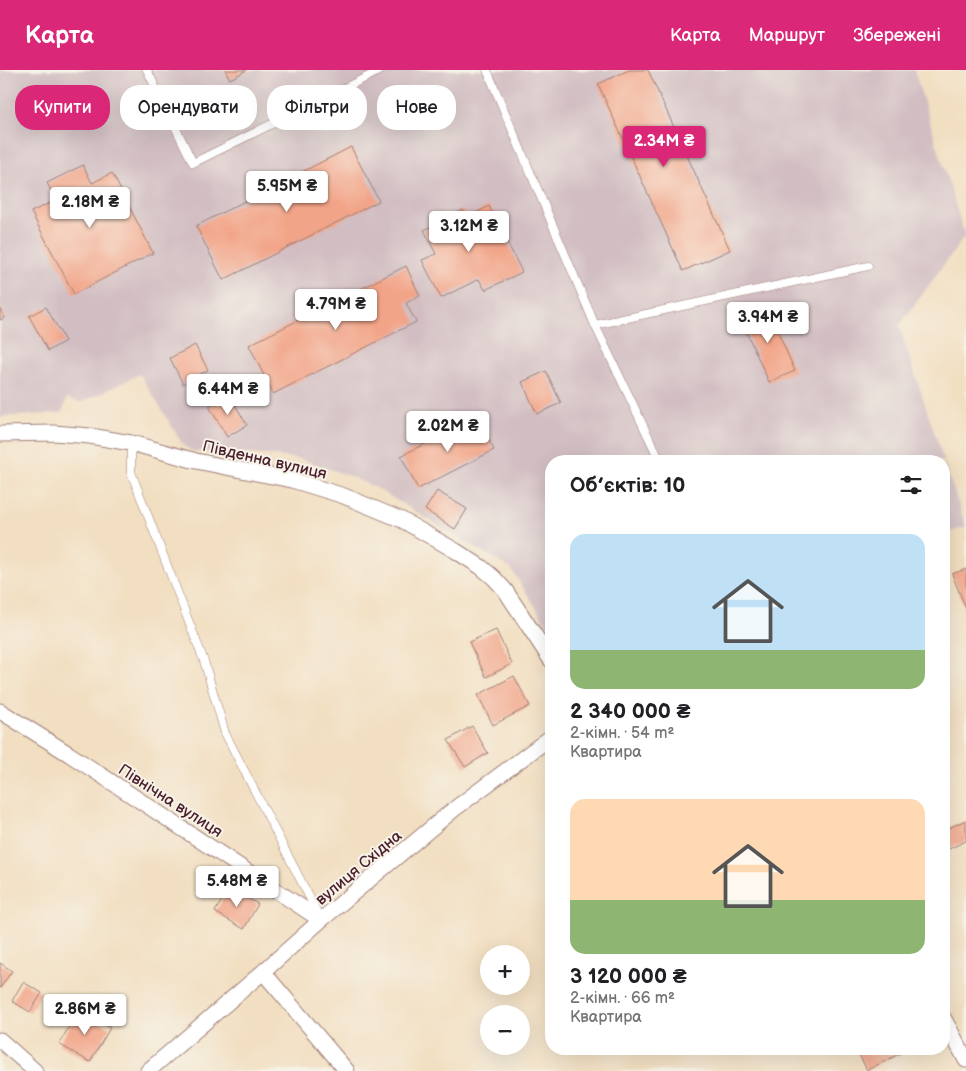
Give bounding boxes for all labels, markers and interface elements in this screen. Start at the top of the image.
text: Карта [25,21,94,50]
text: Карта [670,25,721,46]
text: Маршрут [749,25,825,46]
text: Збережені [853,25,941,46]
chip: Купити [15,85,110,130]
chip: Орендувати [120,85,257,130]
chip: Фільтри [267,85,367,130]
chip: Нове [377,85,456,130]
pin: 2.34M ₴ [618,126,710,168]
text: 2.34M ₴ [634,132,694,151]
pin: 5.95M ₴ [241,170,333,213]
text: 5.95M ₴ [257,177,317,196]
pin: 2.18M ₴ [44,186,136,229]
text: 2.18M ₴ [61,193,119,212]
pin: 3.12M ₴ [423,210,515,253]
text: 3.12M ₴ [440,217,498,236]
pin: 4.79M ₴ [290,288,382,331]
text: 4.79M ₴ [306,295,366,314]
pin: 3.94M ₴ [722,302,814,344]
text: 3.94M ₴ [738,308,798,327]
pin: 6.44M ₴ [182,374,274,416]
text: 6.44M ₴ [198,380,258,399]
pin: 2.02M ₴ [402,410,494,453]
text: 2.02M ₴ [417,417,479,436]
street label: Південна вулиця [201,437,329,484]
icon: filters [897,471,925,499]
text: Об’єктів: 10 [570,473,685,498]
icon: home [703,566,793,656]
text: 2 340 000 ₴ [570,699,691,724]
text: 2-кімн. · 54 m² [570,724,674,743]
text: Квартира [570,743,642,762]
street label: Північна вулиця [114,760,226,842]
street label: вулиця Східна [312,826,406,910]
icon: home [703,831,793,921]
pin: 5.48M ₴ [191,866,283,908]
text: 5.48M ₴ [207,872,267,891]
map controls [480,945,530,1055]
button: + [480,945,530,995]
text: 3 120 000 ₴ [570,964,687,989]
text: 2-кімн. · 66 m² [570,989,675,1008]
pin: 2.86M ₴ [39,994,131,1036]
text: 2.86M ₴ [54,1000,116,1019]
button: − [480,1005,530,1055]
text: Квартира [570,1008,642,1027]

